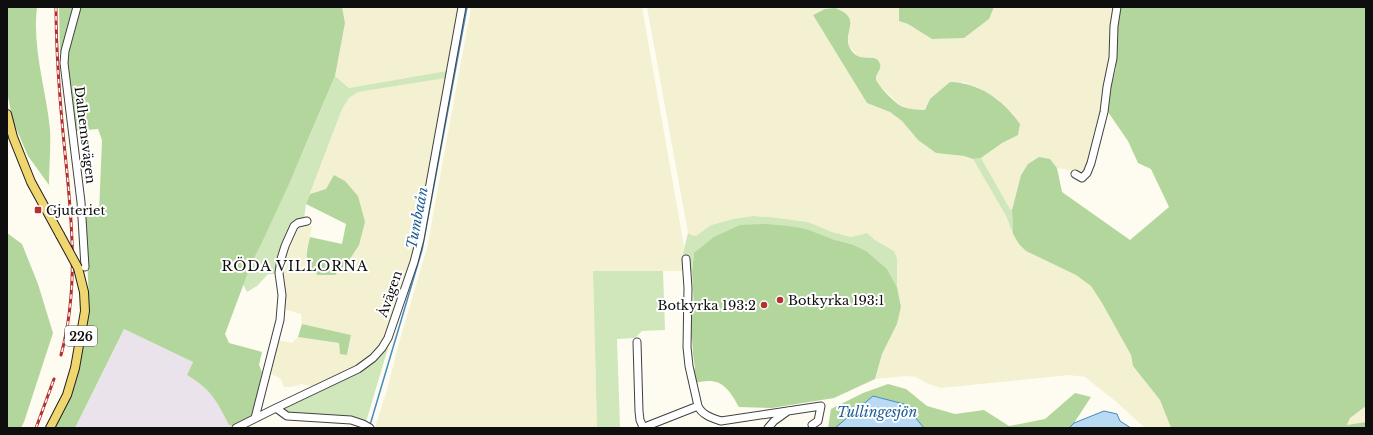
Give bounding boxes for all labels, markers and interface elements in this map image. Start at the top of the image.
street label: Dalhemsvägen [71,85,99,185]
water label: Tumbaån [402,185,432,250]
place label: Gjuteriet [46,202,105,219]
marker: Gjuteriet [33,205,43,215]
district label: RÖDA VILLORNA [222,256,368,275]
street label: Åvägen [374,268,406,321]
place label: Botkyrka 193:1 [788,292,884,309]
marker: Botkyrka 193:1 [775,295,785,305]
place label: Botkyrka 193:2 [657,297,756,314]
marker: Botkyrka 193:2 [759,300,769,310]
road number: 226 [65,326,97,346]
water label: Tullingesjön [837,403,917,421]

